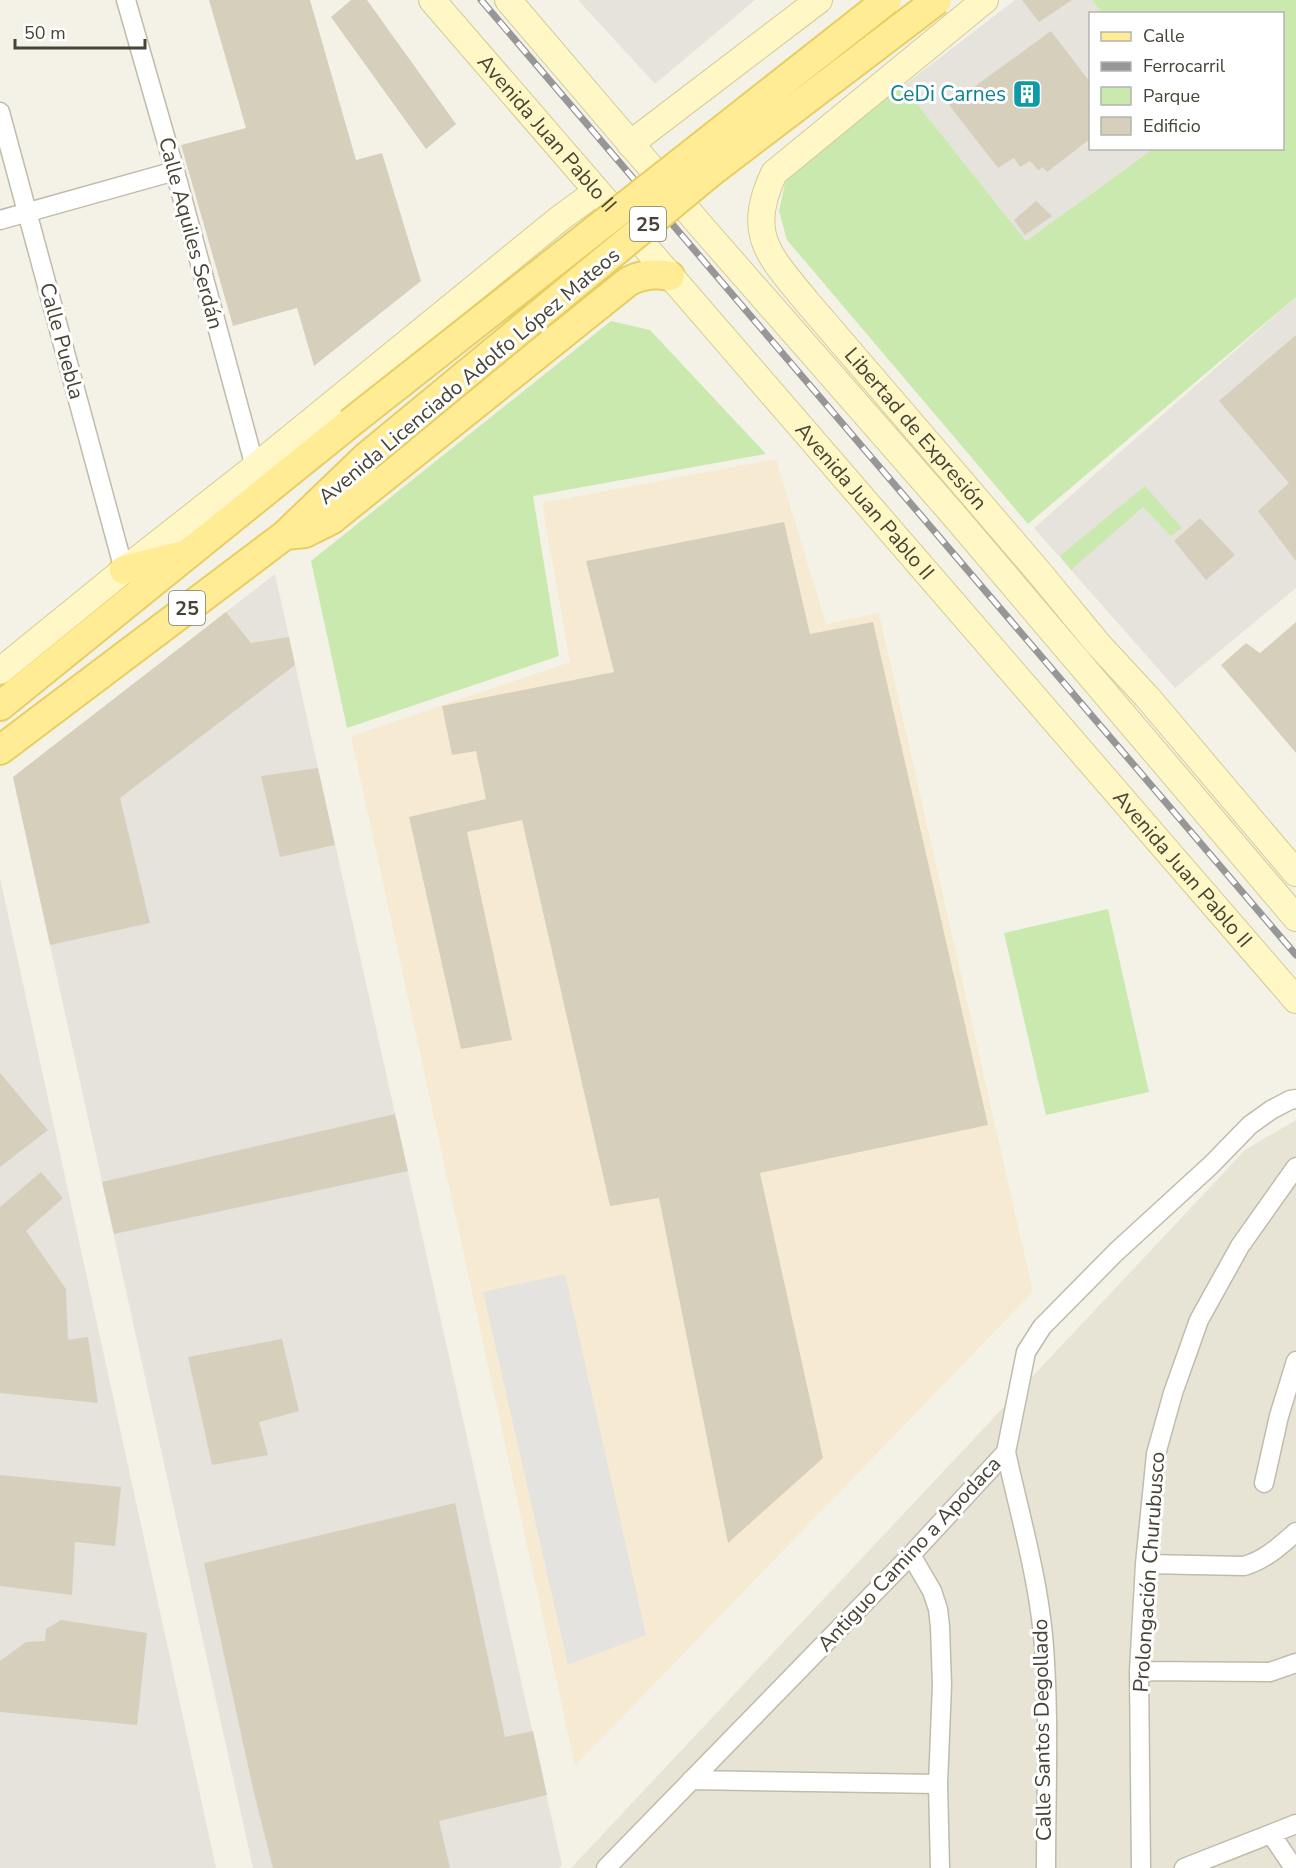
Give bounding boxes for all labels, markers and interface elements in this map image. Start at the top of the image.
scale bar [15,12,146,50]
legend [1089,12,1284,150]
text: 50 m [24,21,66,45]
text: Calle [1143,24,1185,48]
street label: Avenida Juan Pablo II [471,49,623,218]
text: Ferrocarril [1143,54,1226,78]
building icon: CeDi Carnes [1011,78,1043,110]
place label: CeDi Carnes [890,80,1006,108]
text: Parque [1143,84,1200,108]
text: Edificio [1143,114,1201,138]
street label: Calle Aquiles Serdán [152,134,230,332]
road number: 25 [630,207,666,241]
street label: Avenida Licenciado Adolfo López Mateos [312,241,626,511]
street label: Calle Puebla [33,280,91,402]
street label: Libertad de Expresión [838,342,993,516]
street label: Avenida Juan Pablo II [789,416,941,586]
road number: 25 [169,591,205,625]
street label: Avenida Juan Pablo II [1107,784,1258,953]
street label: Antiguo Camino a Apodaca [811,1450,1007,1658]
street label: Prolongación Churubusco [1127,1451,1171,1693]
street label: Calle Santos Degollado [1026,1619,1058,1841]

